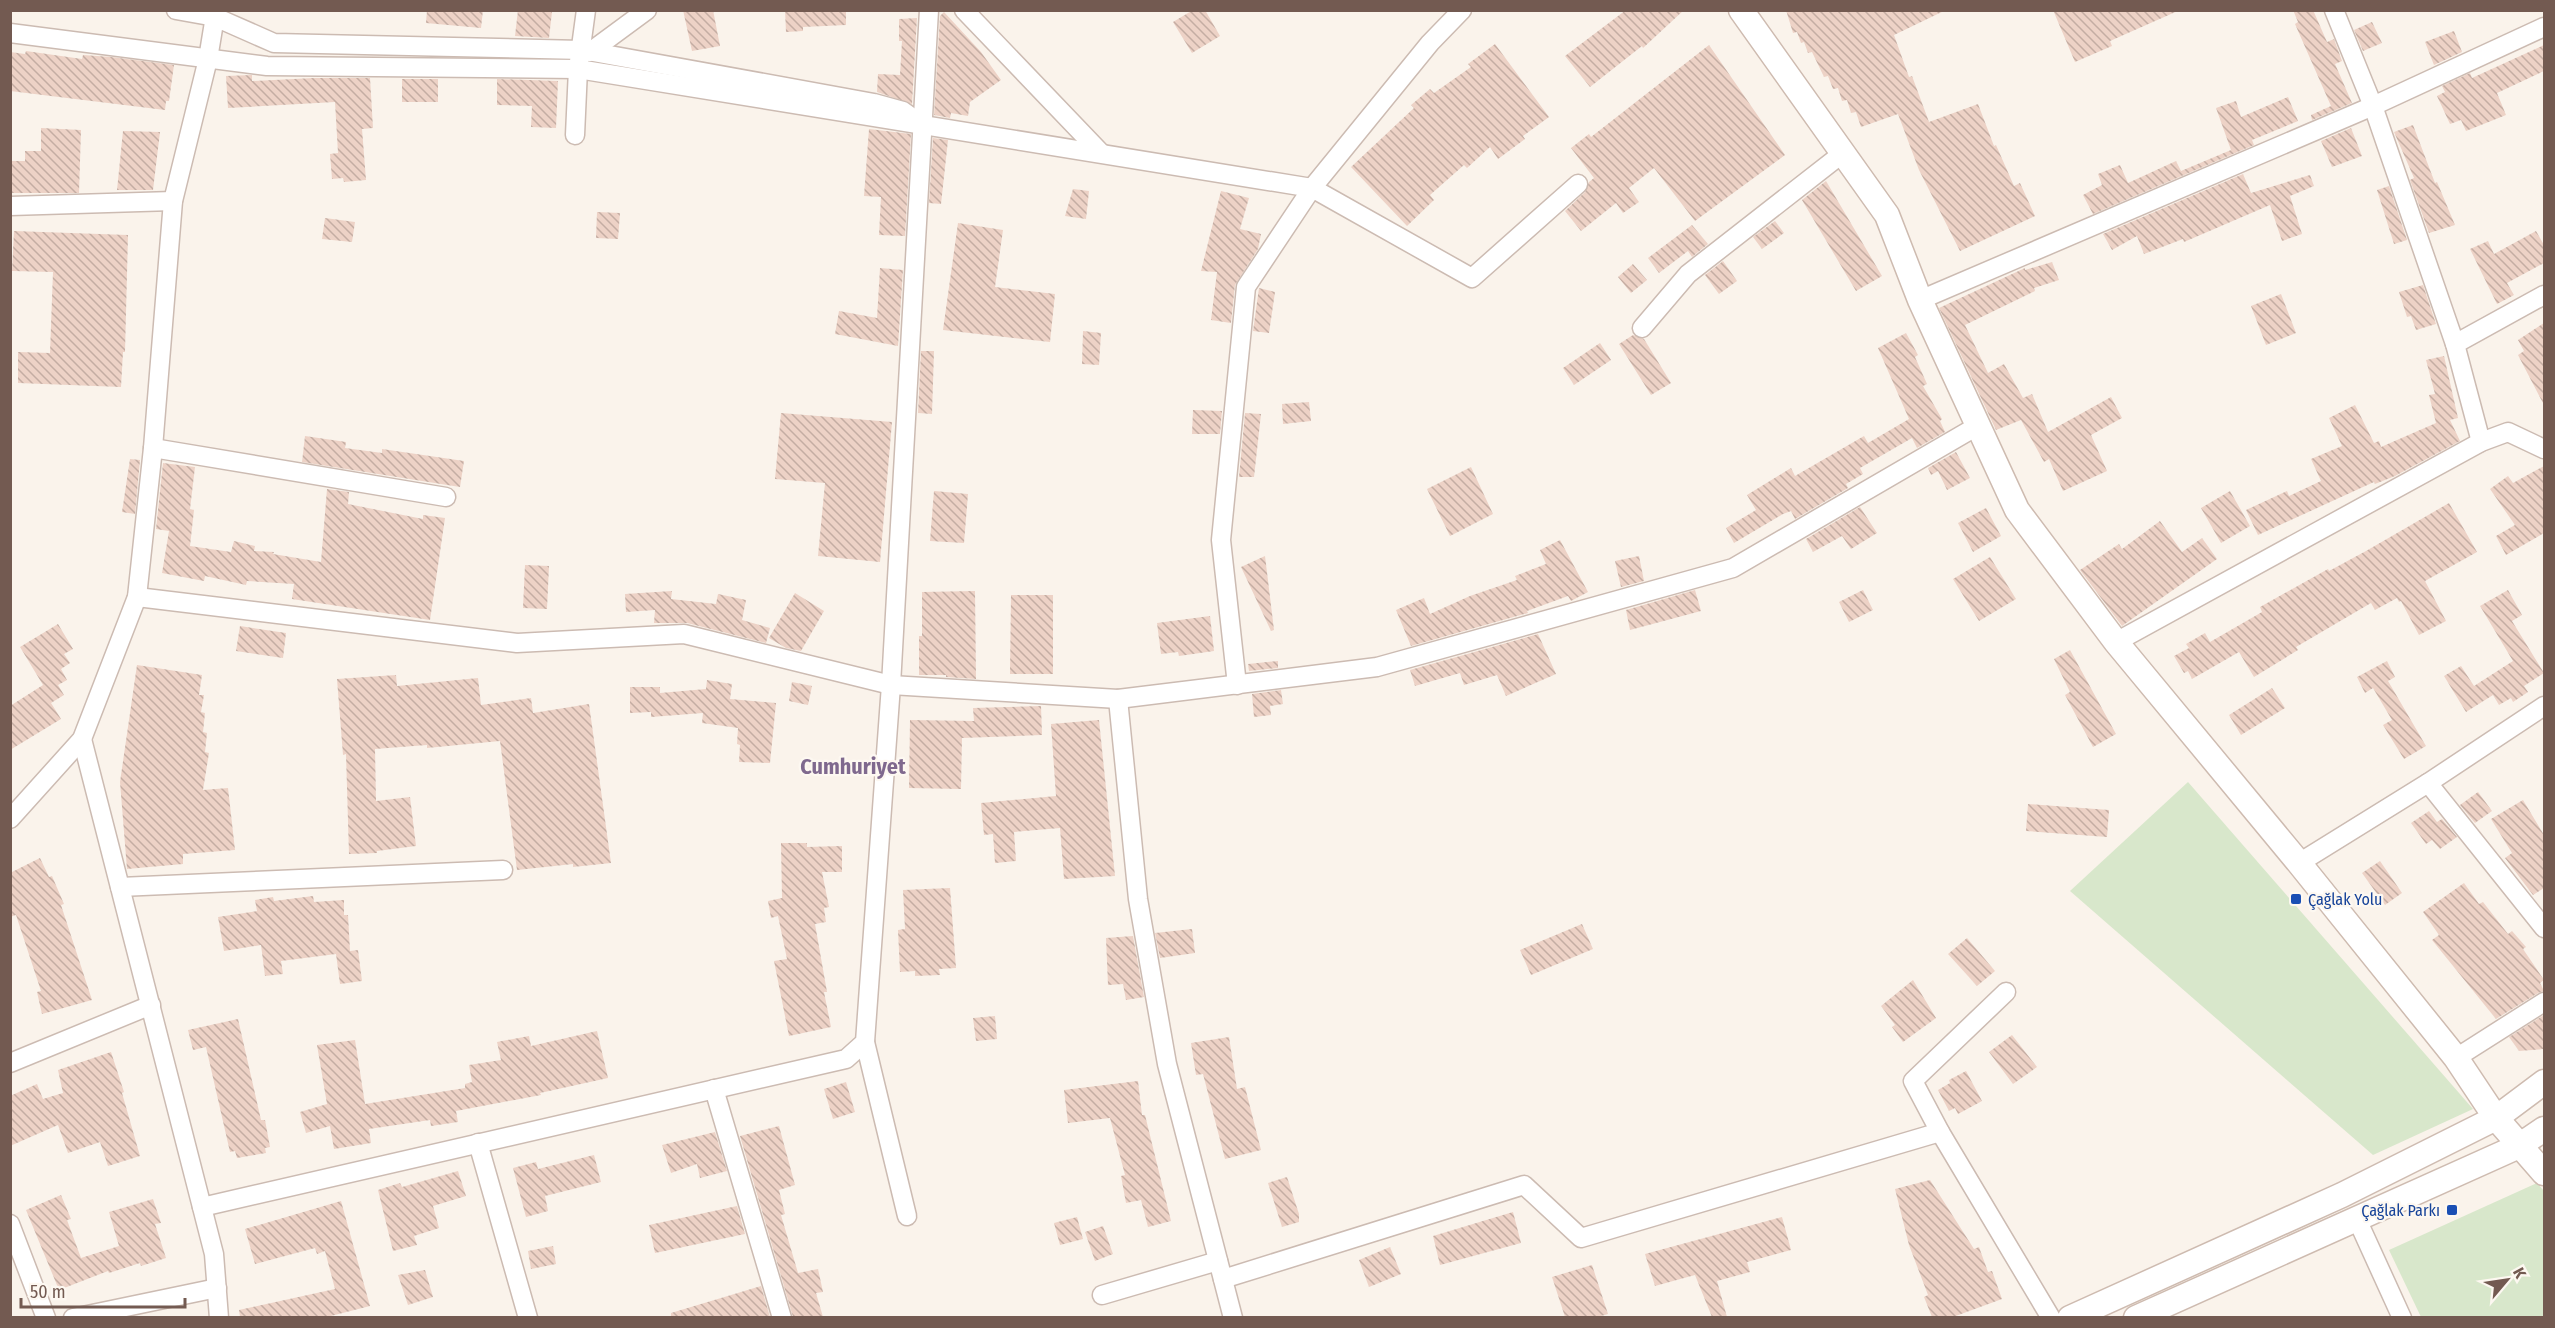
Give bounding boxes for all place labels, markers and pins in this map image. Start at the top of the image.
place label: Çağlak Yolu [2308,890,2382,910]
marker: Çağlak Yolu [2289,892,2303,906]
place label: Çağlak Parkı [2361,1201,2440,1221]
marker: Çağlak Parkı [2445,1203,2459,1217]

